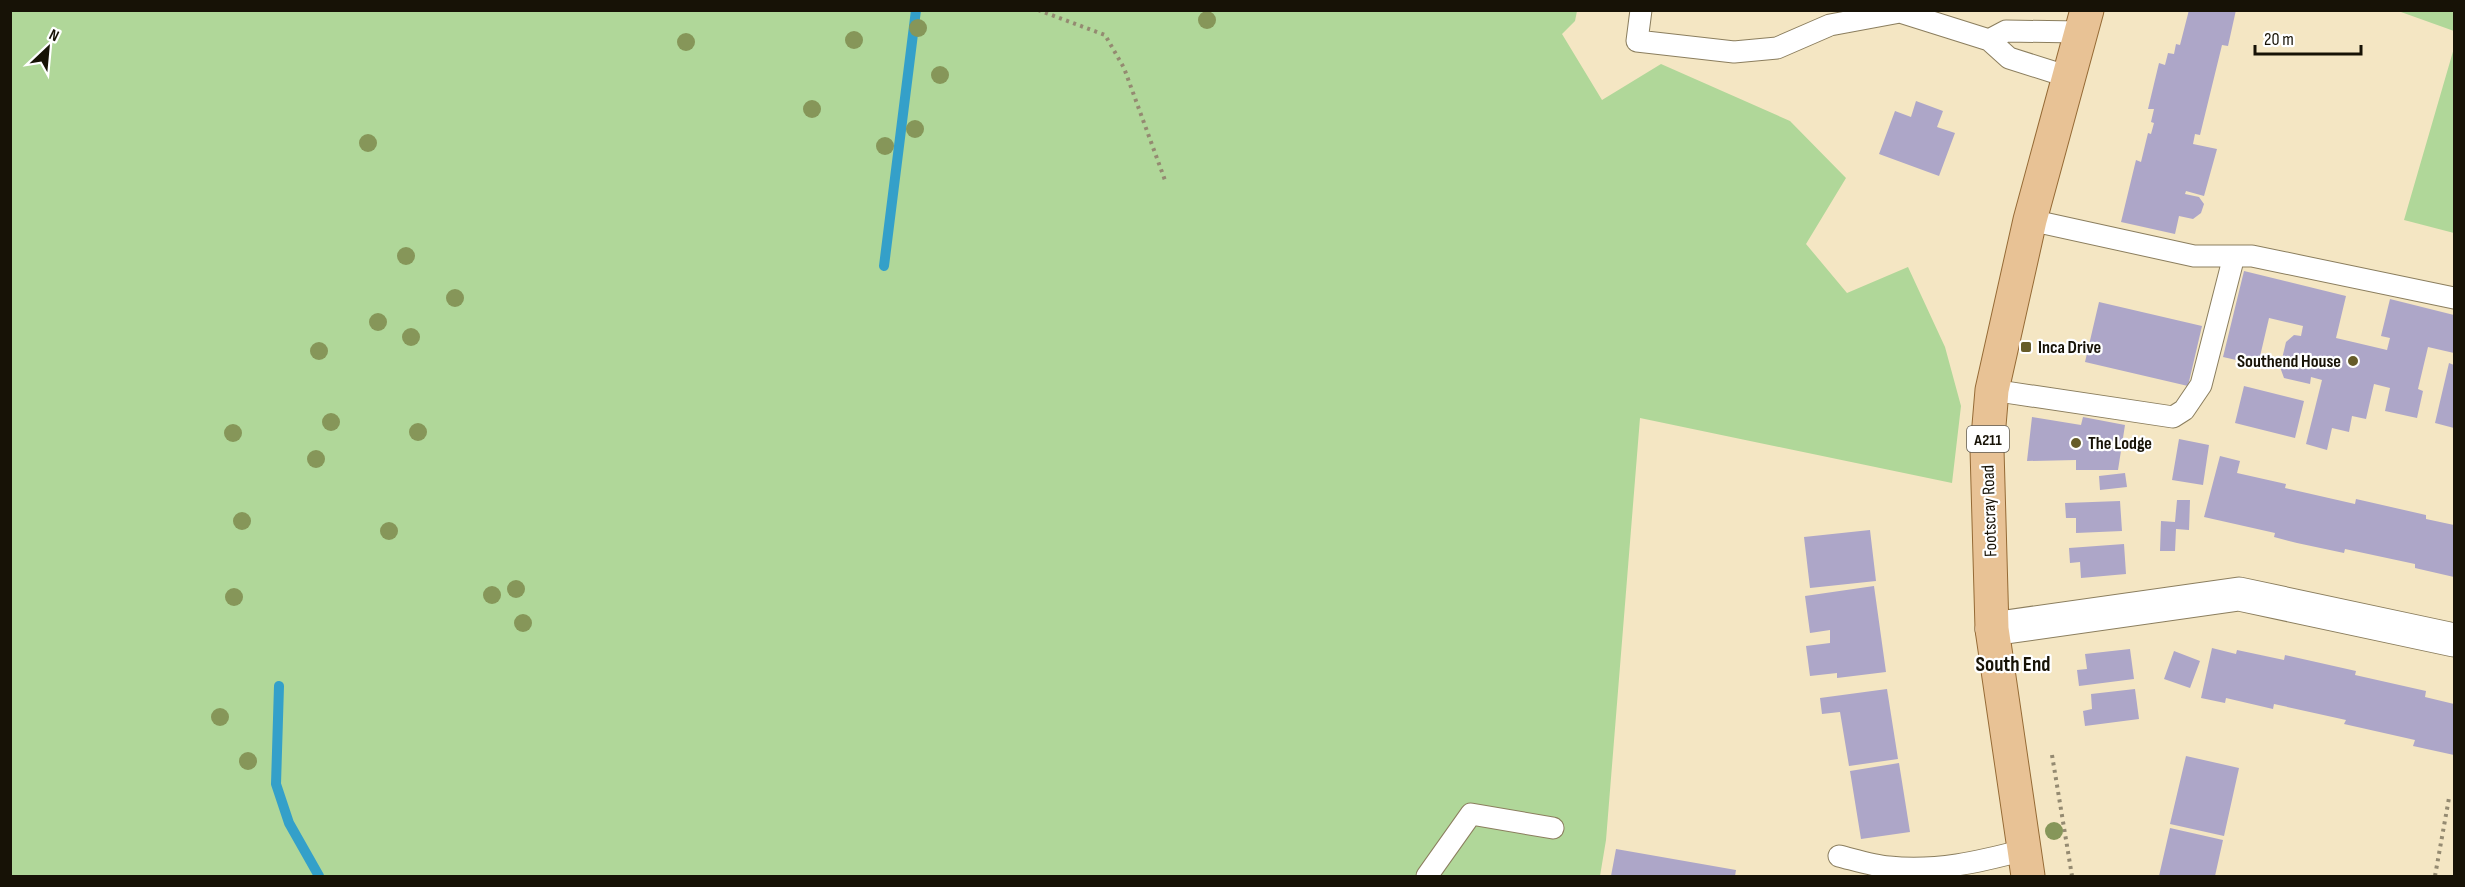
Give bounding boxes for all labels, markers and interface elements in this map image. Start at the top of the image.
north arrow [18,18,78,78]
scale bar [2255,18,2362,56]
text: N [46,25,62,46]
text: 20 m [2264,29,2294,50]
place label: Inca Drive [2038,337,2101,358]
marker: Inca Drive [2019,340,2033,354]
place label: Southend House [2237,351,2341,372]
marker: Southend House [2346,354,2360,368]
road number: A211 [1967,426,2009,452]
place label: The Lodge [2088,433,2152,454]
marker: The Lodge [2069,436,2083,450]
street label: Footscray Road [1977,465,2002,557]
district label: South End [1976,652,2050,677]

